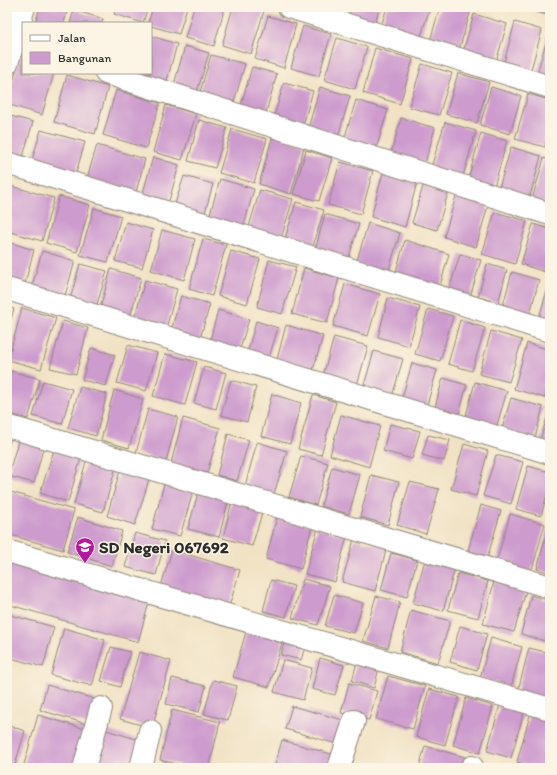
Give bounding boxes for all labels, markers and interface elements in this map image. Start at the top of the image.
legend [22,22,152,74]
text: Jalan [58,31,86,45]
text: Bangunan [58,51,111,65]
school or university icon: SD Negeri 067692 [74,536,96,564]
place label: SD Negeri 067692 [99,537,229,558]

